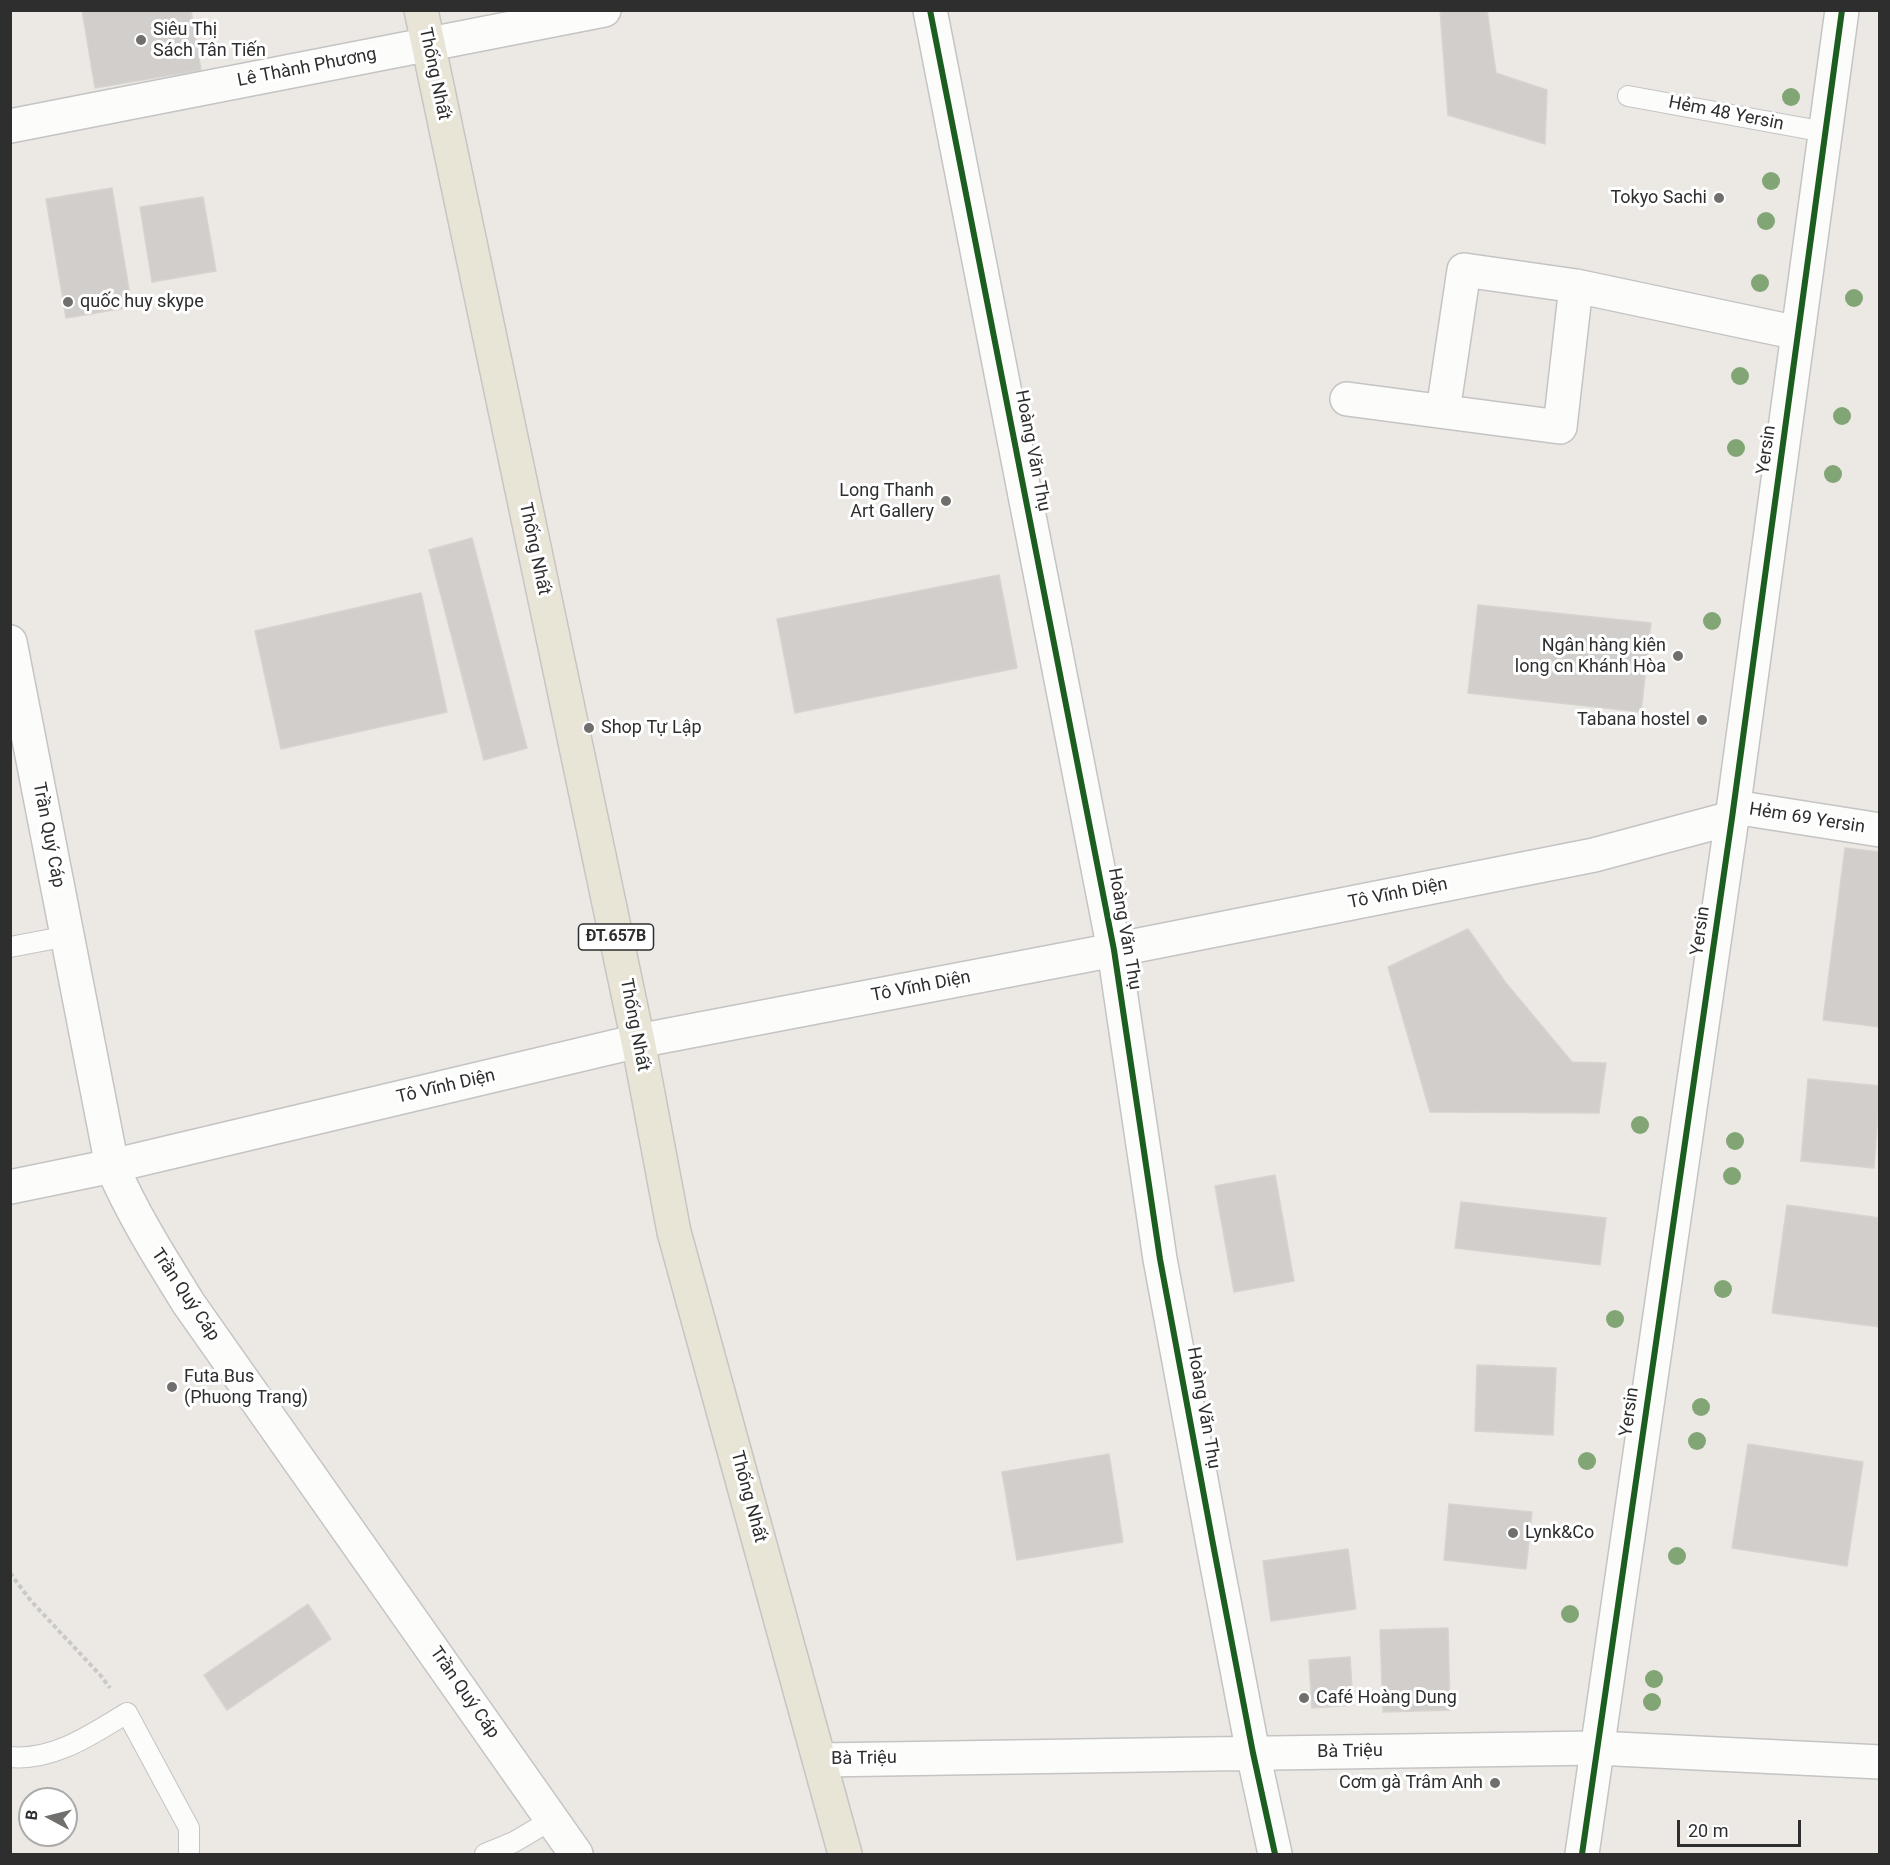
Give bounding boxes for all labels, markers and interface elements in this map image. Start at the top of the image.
place label: Siêu Thị Sách Tân Tiến [153,19,266,62]
street label: Thống Nhất [414,26,454,122]
marker: Siêu Thị Sách Tân Tiến [134,33,148,47]
street label: Lê Thành Phương [236,44,378,92]
street label: Hẻm 48 Yersin [1667,92,1785,136]
place label: Tokyo Sachi [1610,187,1707,209]
marker: Tokyo Sachi [1712,191,1726,205]
place label: quốc huy skype [80,291,204,313]
marker: quốc huy skype [61,295,75,309]
street label: Hoàng Văn Thụ [1010,388,1054,514]
street label: Yersin [1753,424,1781,476]
place label: Long Thanh Art Gallery [839,480,934,522]
marker: Long Thanh Art Gallery [939,494,953,508]
street label: Thống Nhất [514,501,554,597]
place label: Ngân hàng kiên long cn Khánh Hòa [1515,635,1666,678]
marker: Ngân hàng kiên long cn Khánh Hòa [1671,649,1685,663]
place label: Tabana hostel [1577,709,1690,731]
marker: Tabana hostel [1695,713,1709,727]
place label: Shop Tự Lập [601,717,702,739]
marker: Shop Tự Lập [582,721,596,735]
street label: Trần Quý Cáp [27,780,69,890]
street label: Hẻm 69 Yersin [1748,799,1866,839]
street label: Hoàng Văn Thụ [1103,866,1145,992]
street label: Tô Vĩnh Diện [1347,874,1449,914]
street label: Yersin [1687,905,1715,957]
road number: ĐT.657B [578,924,654,950]
street label: Tô Vĩnh Diện [870,967,972,1007]
street label: Thống Nhất [614,977,654,1073]
street label: Tô Vĩnh Diện [395,1065,497,1109]
street label: Trần Quý Cáp [146,1245,224,1345]
street label: Hoàng Văn Thụ [1182,1345,1224,1471]
place label: Futa Bus (Phuong Trang) [184,1366,308,1408]
marker: Futa Bus (Phuong Trang) [165,1380,179,1394]
street label: Yersin [1616,1386,1644,1438]
street label: Thống Nhất [725,1449,771,1545]
place label: Lynk&Co [1525,1522,1594,1544]
marker: Lynk&Co [1506,1526,1520,1540]
street label: Trần Quý Cáp [424,1643,504,1743]
place label: Café Hoàng Dung [1316,1687,1457,1709]
marker: Café Hoàng Dung [1297,1691,1311,1705]
street label: Bà Triệu [1317,1741,1383,1763]
street label: Bà Triệu [831,1748,897,1770]
place label: Cơm gà Trâm Anh [1339,1772,1483,1794]
marker: Cơm gà Trâm Anh [1488,1776,1502,1790]
north arrow [18,1787,78,1847]
scale bar [1680,1808,1804,1846]
text: B [22,1809,42,1821]
text: 20 m [1688,1820,1728,1841]

